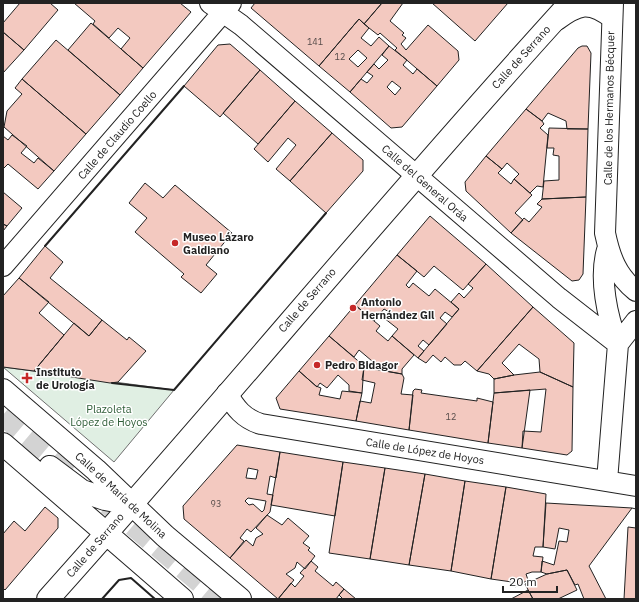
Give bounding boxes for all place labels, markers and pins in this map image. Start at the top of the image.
place label: Museo Lázaro Galdiano [183,230,254,257]
marker: Museo Lázaro Galdiano [170,238,180,248]
place label: Antonio Hernández Gil [361,295,435,322]
marker: Antonio Hernández Gil [348,303,358,313]
place label: Pedro Bidagor [325,358,399,372]
marker: Pedro Bidagor [312,360,322,370]
place label: Instituto de Urología [36,365,95,392]
marker: Instituto de Urología [21,372,33,384]

